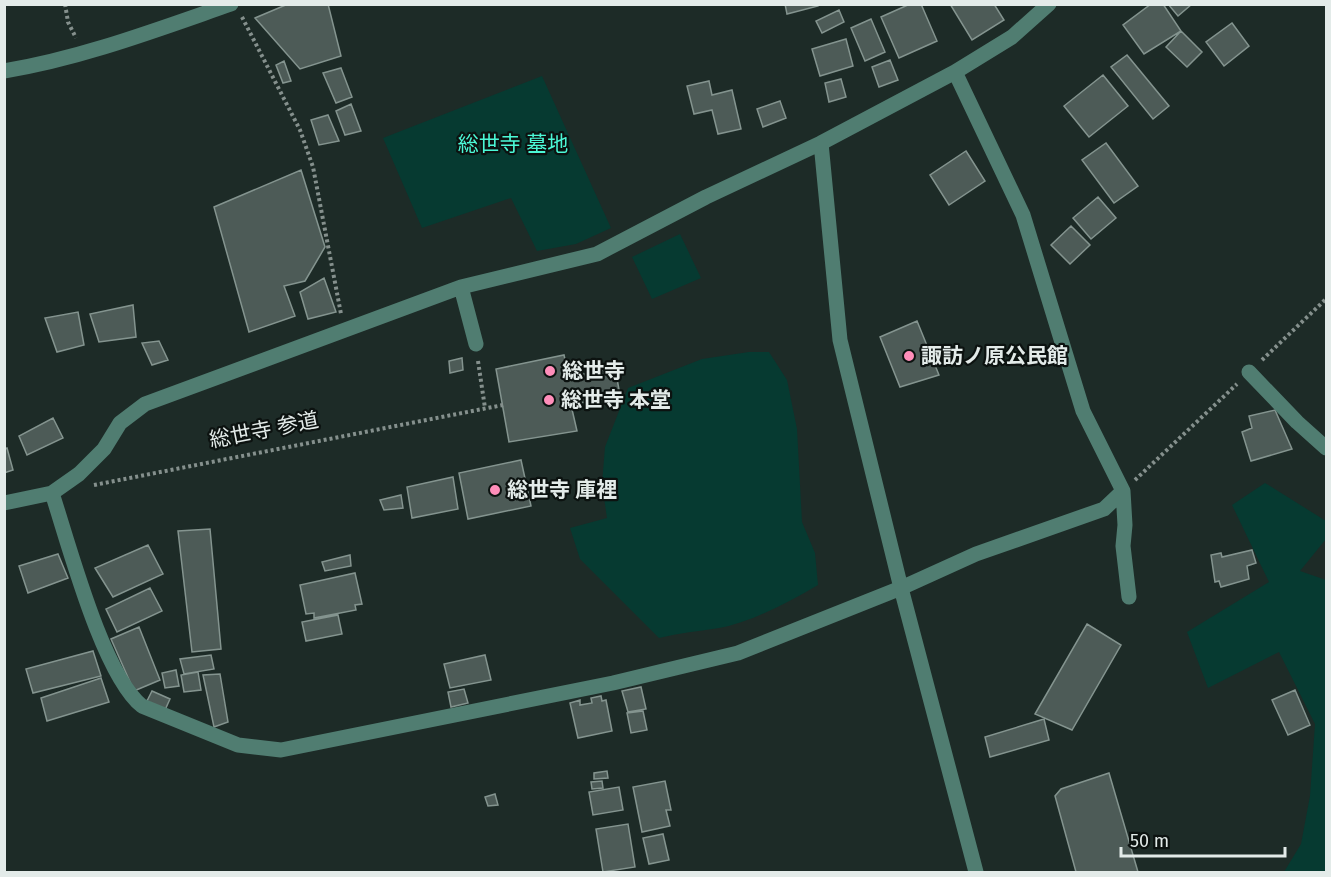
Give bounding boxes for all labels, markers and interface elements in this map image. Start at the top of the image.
park label: 総世寺 墓地 [458,131,568,157]
place label: 諏訪ノ原公民館 [921,343,1068,369]
marker: 諏訪ノ原公民館 [902,349,916,363]
place label: 総世寺 [562,358,625,384]
marker: 総世寺 [543,364,557,378]
place label: 総世寺 本堂 [561,387,671,413]
marker: 総世寺 本堂 [542,393,556,407]
street label: 総世寺 参道 [207,407,321,453]
place label: 総世寺 庫裡 [507,477,617,503]
marker: 総世寺 庫裡 [488,483,502,497]
scale bar [1121,820,1284,858]
text: 50 m [1130,830,1169,852]

